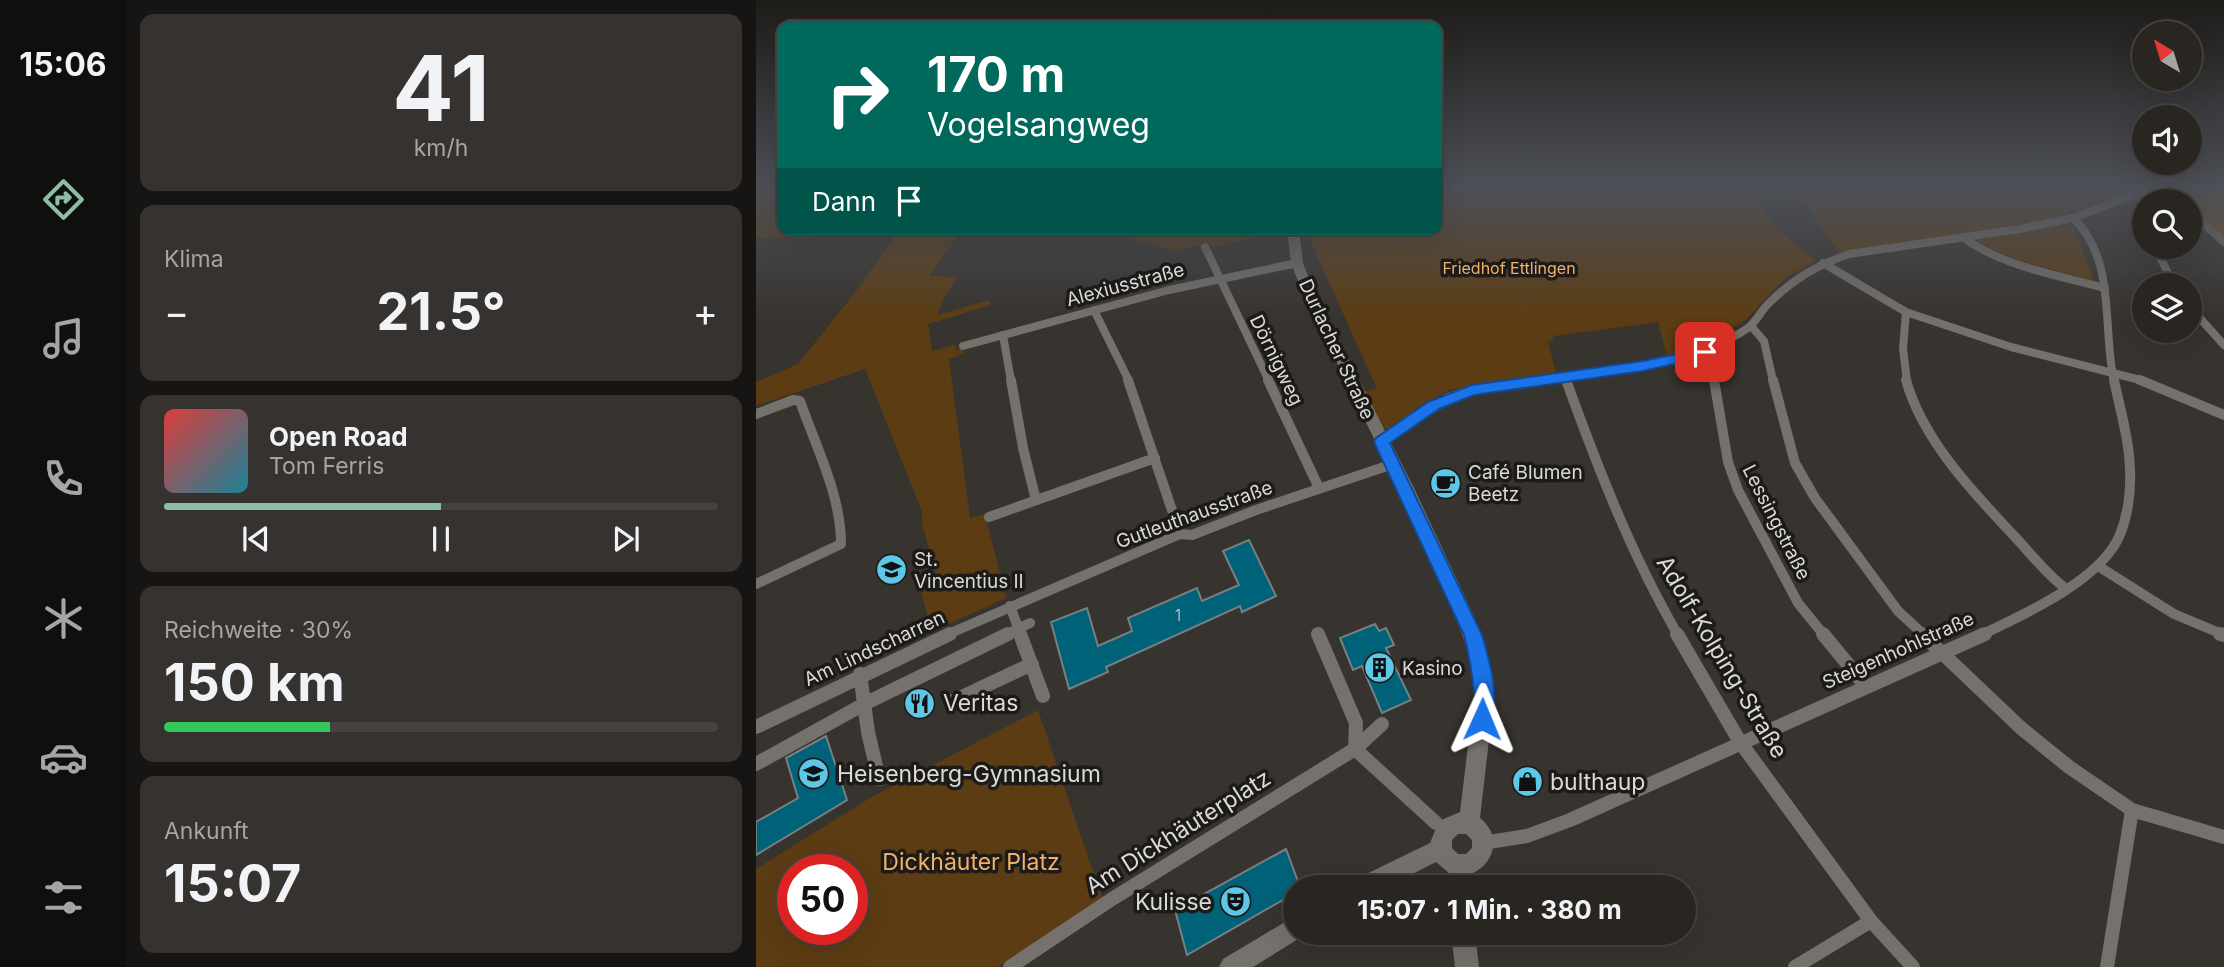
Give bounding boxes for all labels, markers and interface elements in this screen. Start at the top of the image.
north arrow [2132,21,2202,91]
map controls [2132,21,2202,343]
text: 41 [392,33,490,143]
text: 15:06 [19,45,107,84]
text: 170 m [927,45,1065,104]
icon: right [812,49,903,140]
text: Vogelsangweg [927,105,1150,144]
button: sound [2132,105,2202,175]
text: km/h [414,134,468,162]
icon: directions [39,175,88,224]
icon: arrive [890,182,928,220]
text: Dann [812,186,876,217]
button: search [2132,189,2202,259]
text: Klima [164,245,224,273]
street label: Alexiusstraße [1063,258,1187,311]
park label: Friedhof Ettlingen [1442,258,1576,278]
button: layers [2132,273,2202,343]
street label: Durlacher Straße [1294,275,1379,423]
text: 21.5° [376,280,506,343]
text: − [164,289,189,335]
text: + [693,289,718,335]
street label: Dörnigweg [1245,311,1308,409]
icon: music [39,314,88,363]
pin [1675,322,1735,382]
icon: arrive [1686,333,1724,371]
text: Open Road [269,421,408,452]
text: Tom Ferris [269,452,384,480]
icon: phone [39,454,88,503]
place label: Café Blumen Beetz [1468,461,1583,506]
street label: Lessingstraße [1738,461,1815,584]
cafe icon: Café Blumen Beetz [1428,466,1462,500]
street label: Gutleuthausstraße [1113,475,1276,553]
icon: previous [237,520,275,558]
icon: pause [422,520,460,558]
icon: next [607,520,645,558]
place label: St. Vincentius II [914,548,1024,593]
street label: Adolf-Kolping-Straße [1651,551,1793,763]
school or university icon: St. Vincentius II [874,553,908,587]
icon: climate [39,594,88,643]
house number: 1 [1175,605,1181,625]
street label: Am Lindscharren [800,606,948,691]
street label: Steigenhohlstraße [1819,607,1977,694]
text: Reichweite · 30% [164,616,353,644]
text: 150 km [164,651,345,714]
building icon: Kasino [1362,651,1396,685]
place label: Kasino [1402,657,1463,680]
position arrow [1445,682,1519,756]
restaurant icon: Veritas [903,686,937,720]
place label: Veritas [943,689,1018,717]
icon: car [39,733,88,782]
school or university icon: Heisenberg-Gymnasium [797,757,831,791]
place label: Heisenberg-Gymnasium [837,760,1101,788]
street label: Am Dickhäuterplatz [1080,764,1276,900]
shop icon: bulthaup [1510,765,1544,799]
place label: bulthaup [1550,768,1645,796]
text: Ankunft [164,817,249,845]
park label: Dickhäuter Platz [882,848,1060,876]
text: 15:07 [164,852,301,915]
speed limit sign: 50 [777,854,868,945]
icon: filters [39,873,88,922]
theatre icon: Kulisse [1218,885,1252,919]
place label: Kulisse [1135,888,1212,916]
text: 15:07 · 1 Min. · 380 m [1357,894,1622,925]

